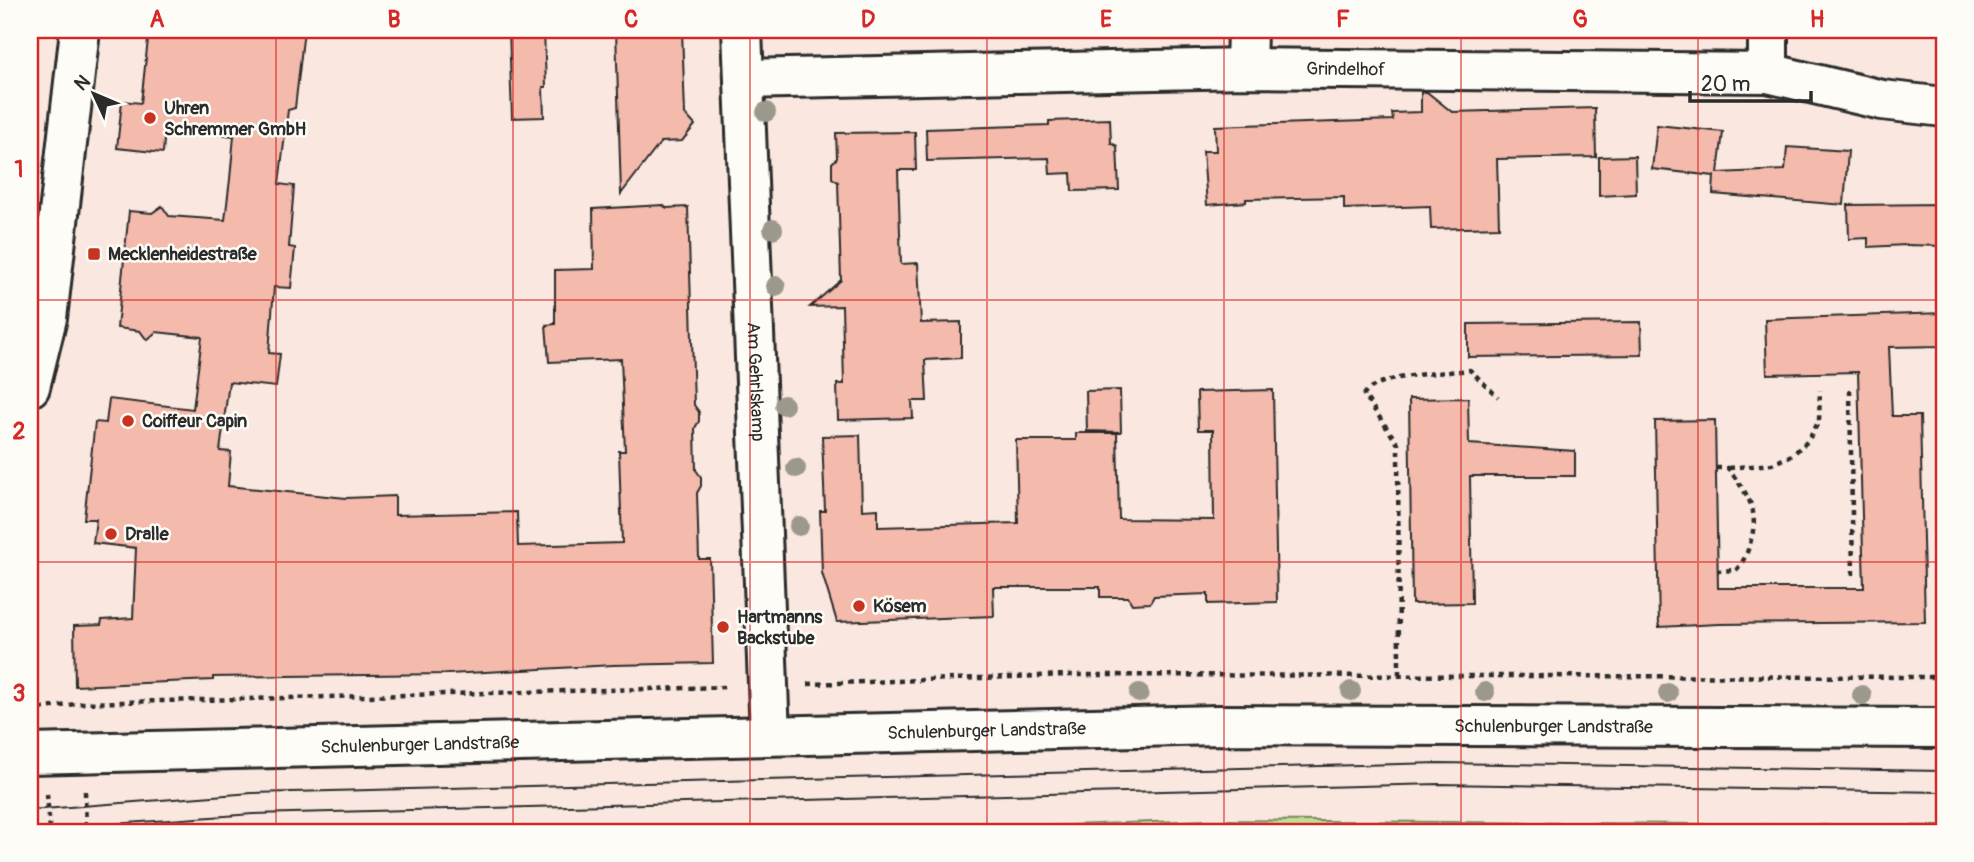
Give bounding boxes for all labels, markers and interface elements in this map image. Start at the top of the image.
text: A [150,5,165,34]
text: B [387,5,401,34]
text: C [624,5,638,34]
text: D [861,5,875,34]
text: E [1100,5,1112,34]
text: F [1336,5,1350,34]
text: G [1572,5,1588,34]
text: H [1810,5,1824,34]
street label: Grindelhof [1306,58,1386,81]
north arrow [60,60,130,130]
scale bar [1690,60,1811,104]
text: N [69,70,96,96]
text: 20 m [1701,71,1750,98]
place label: Uhren Schremmer GmbH [164,97,306,141]
marker: Uhren Schremmer GmbH [142,110,158,126]
text: 1 [15,155,24,184]
place label: Mecklenheidestraße [108,243,258,266]
marker: Mecklenheidestraße [86,246,102,262]
street label: Am Gehrlskamp [742,322,769,442]
place label: Coiffeur Capin [142,410,247,433]
marker: Coiffeur Capin [120,413,136,429]
text: 2 [13,417,26,446]
place label: Dralle [125,523,170,546]
marker: Dralle [103,526,119,542]
place label: Kösem [873,595,926,618]
marker: Kösem [851,598,867,614]
place label: Hartmanns Backstube [737,606,823,650]
marker: Hartmanns Backstube [715,619,731,635]
text: 3 [13,679,25,708]
street label: Schulenburger Landstraße [1454,715,1653,739]
street label: Schulenburger Landstraße [887,717,1086,745]
street label: Schulenburger Landstraße [320,731,520,759]

